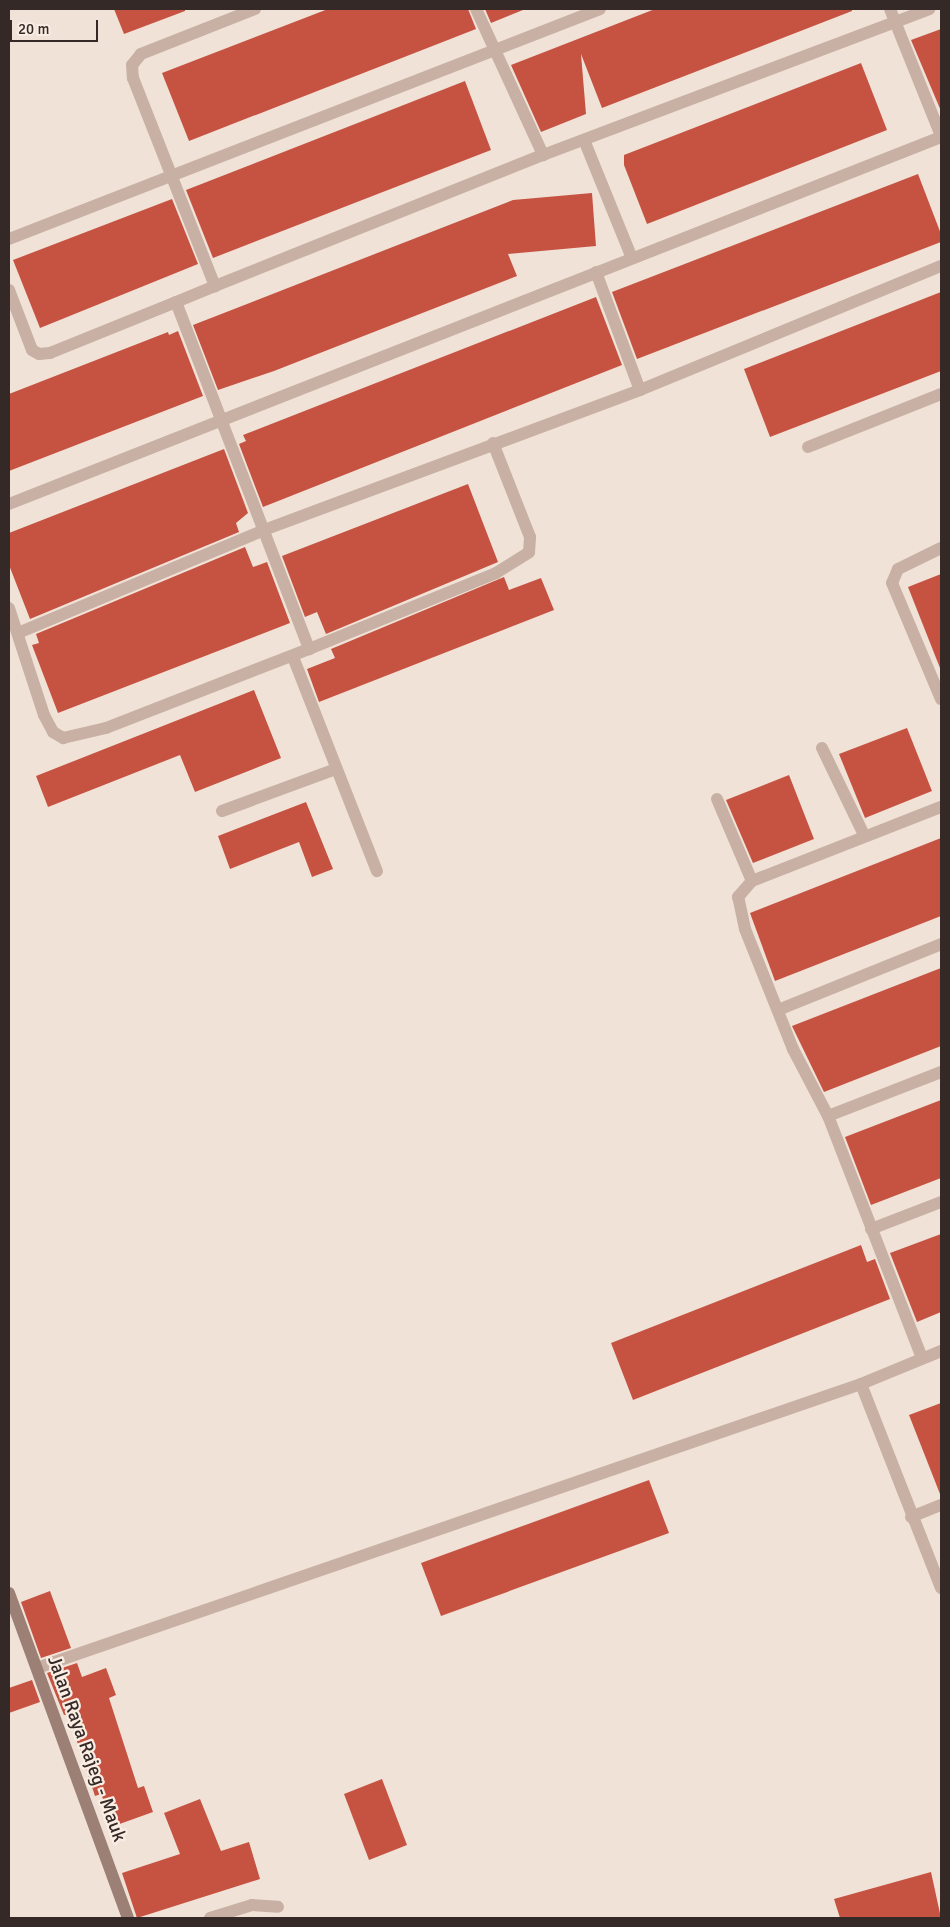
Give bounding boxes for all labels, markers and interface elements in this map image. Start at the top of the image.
scale bar [12,10,100,42]
text: 20 m [18,20,49,38]
street label: Jalan Raya Rajeg - Mauk [42,1653,130,1845]

